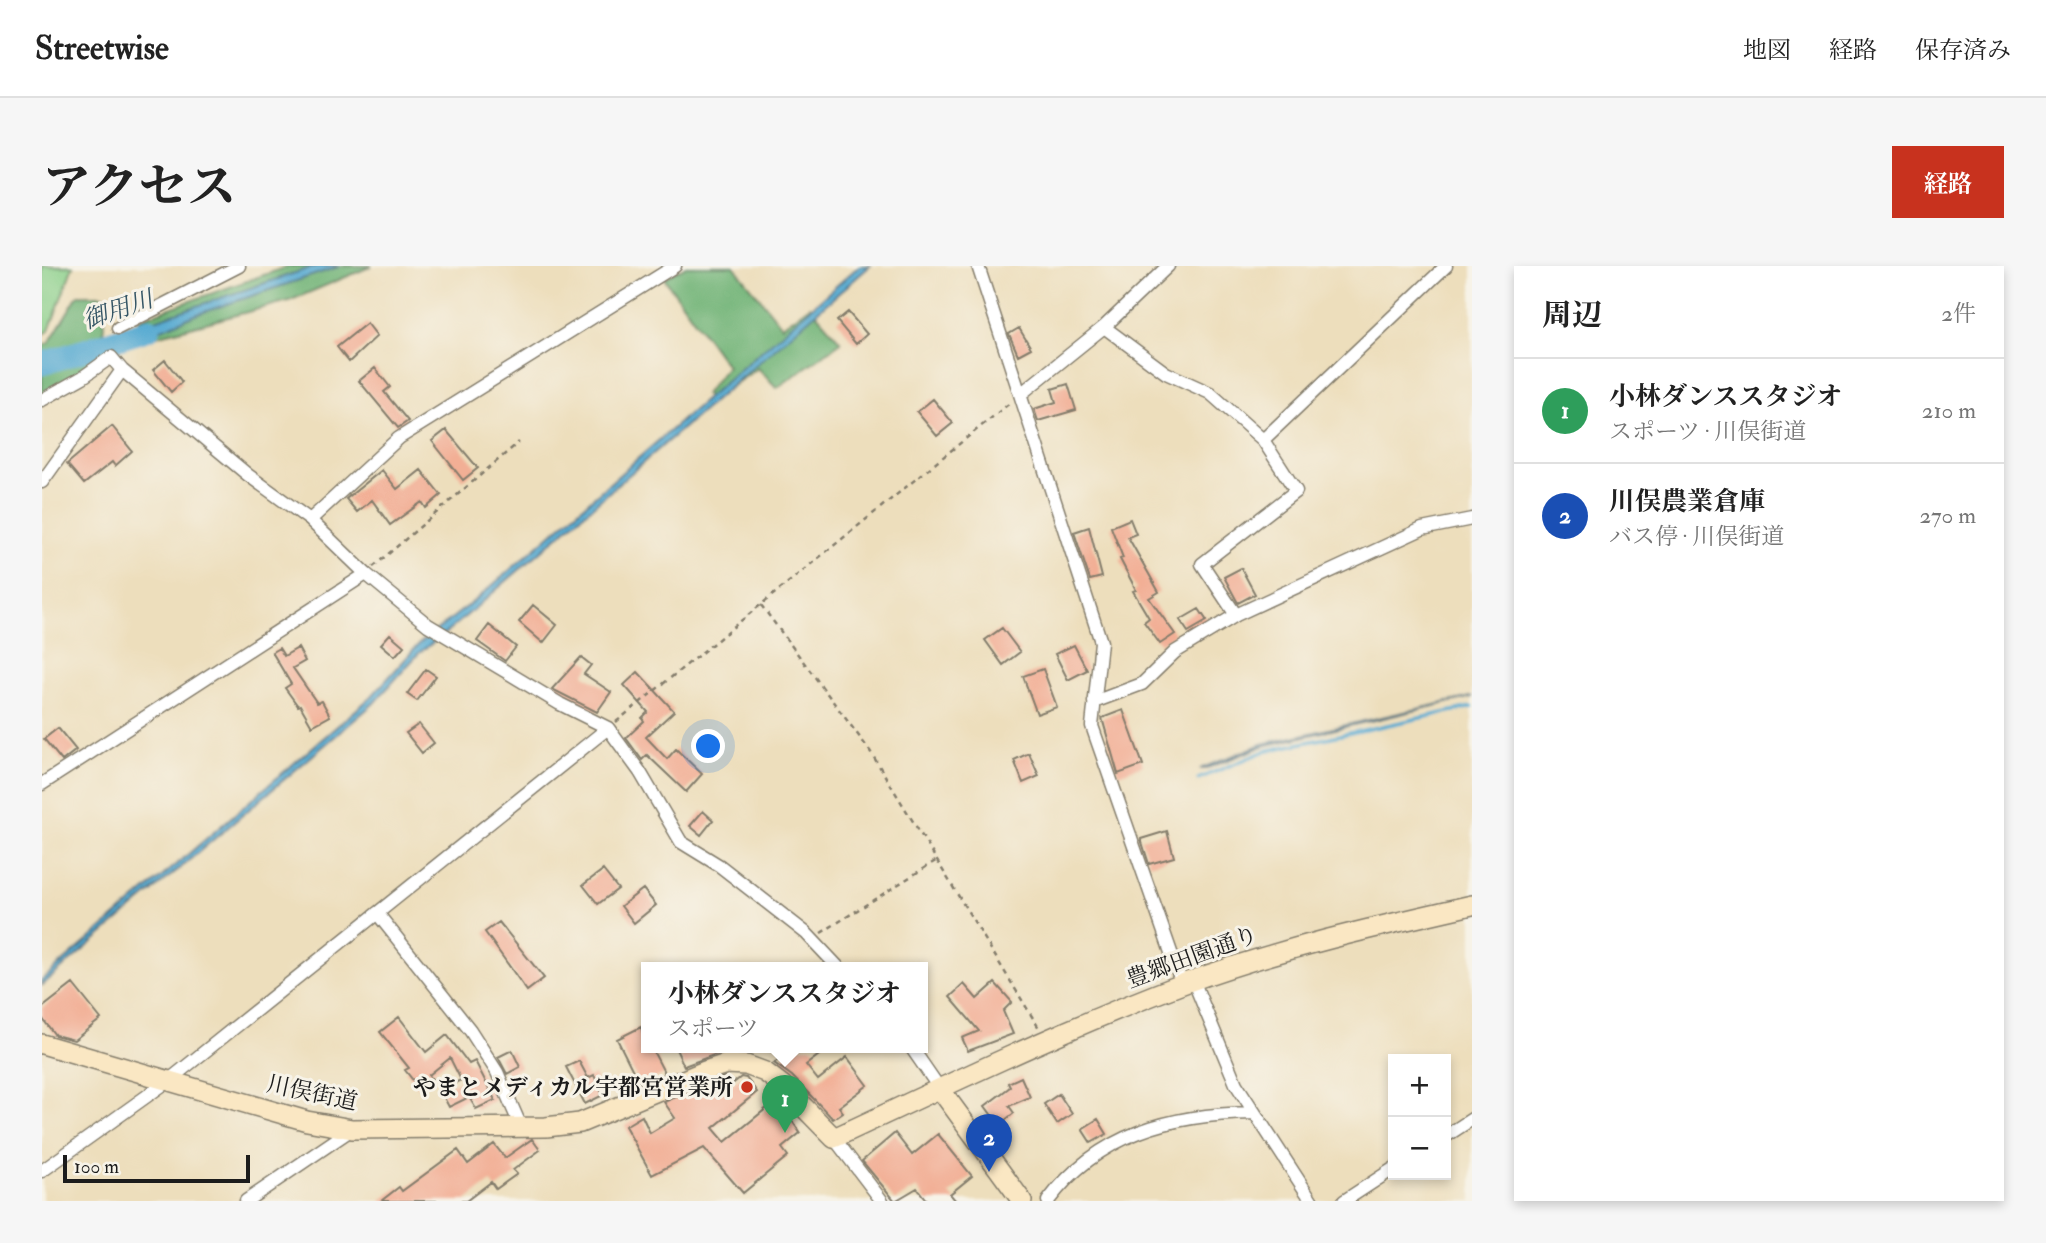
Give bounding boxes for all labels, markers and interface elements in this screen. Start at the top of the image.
text: Streetwise [35,28,169,69]
text: 地図 [1743,35,1791,66]
text: 経路 [1829,35,1877,66]
text: 保存済み [1915,35,2011,66]
button: 経路 [1892,146,2004,218]
text: アクセス [42,157,237,218]
water label: 御用川 [79,283,160,336]
text: 周辺 [1542,297,1602,334]
text: 2件 [1941,299,1976,328]
text: 小林ダンススタジオ [1609,381,1842,413]
text: 1 [1561,396,1569,425]
text: 210 m [1922,396,1976,425]
text: スポーツ · 川俣街道 [1609,417,1806,446]
text: 川俣農業倉庫 [1609,486,1765,518]
text: 2 [1559,501,1571,530]
text: 270 m [1919,501,1976,530]
text: バス停 · 川俣街道 [1609,522,1784,551]
your location [691,729,725,763]
street label: 豊郷田園通り [1122,920,1262,994]
popup [641,962,928,1053]
text: 小林ダンススタジオ [668,978,901,1010]
text: スポーツ [668,1014,759,1043]
map controls [1388,1054,1451,1180]
button: + [1388,1054,1451,1117]
street label: 川俣街道 [264,1069,360,1117]
place label: やまとメディカル宇都宮営業所 [413,1073,733,1102]
pin: 1 [762,1075,808,1133]
marker: やまとメディカル宇都宮営業所 [739,1079,755,1095]
pin: 2 [966,1114,1012,1172]
button: − [1388,1117,1451,1180]
scale bar [63,1152,250,1184]
text: 100 m [74,1155,119,1179]

